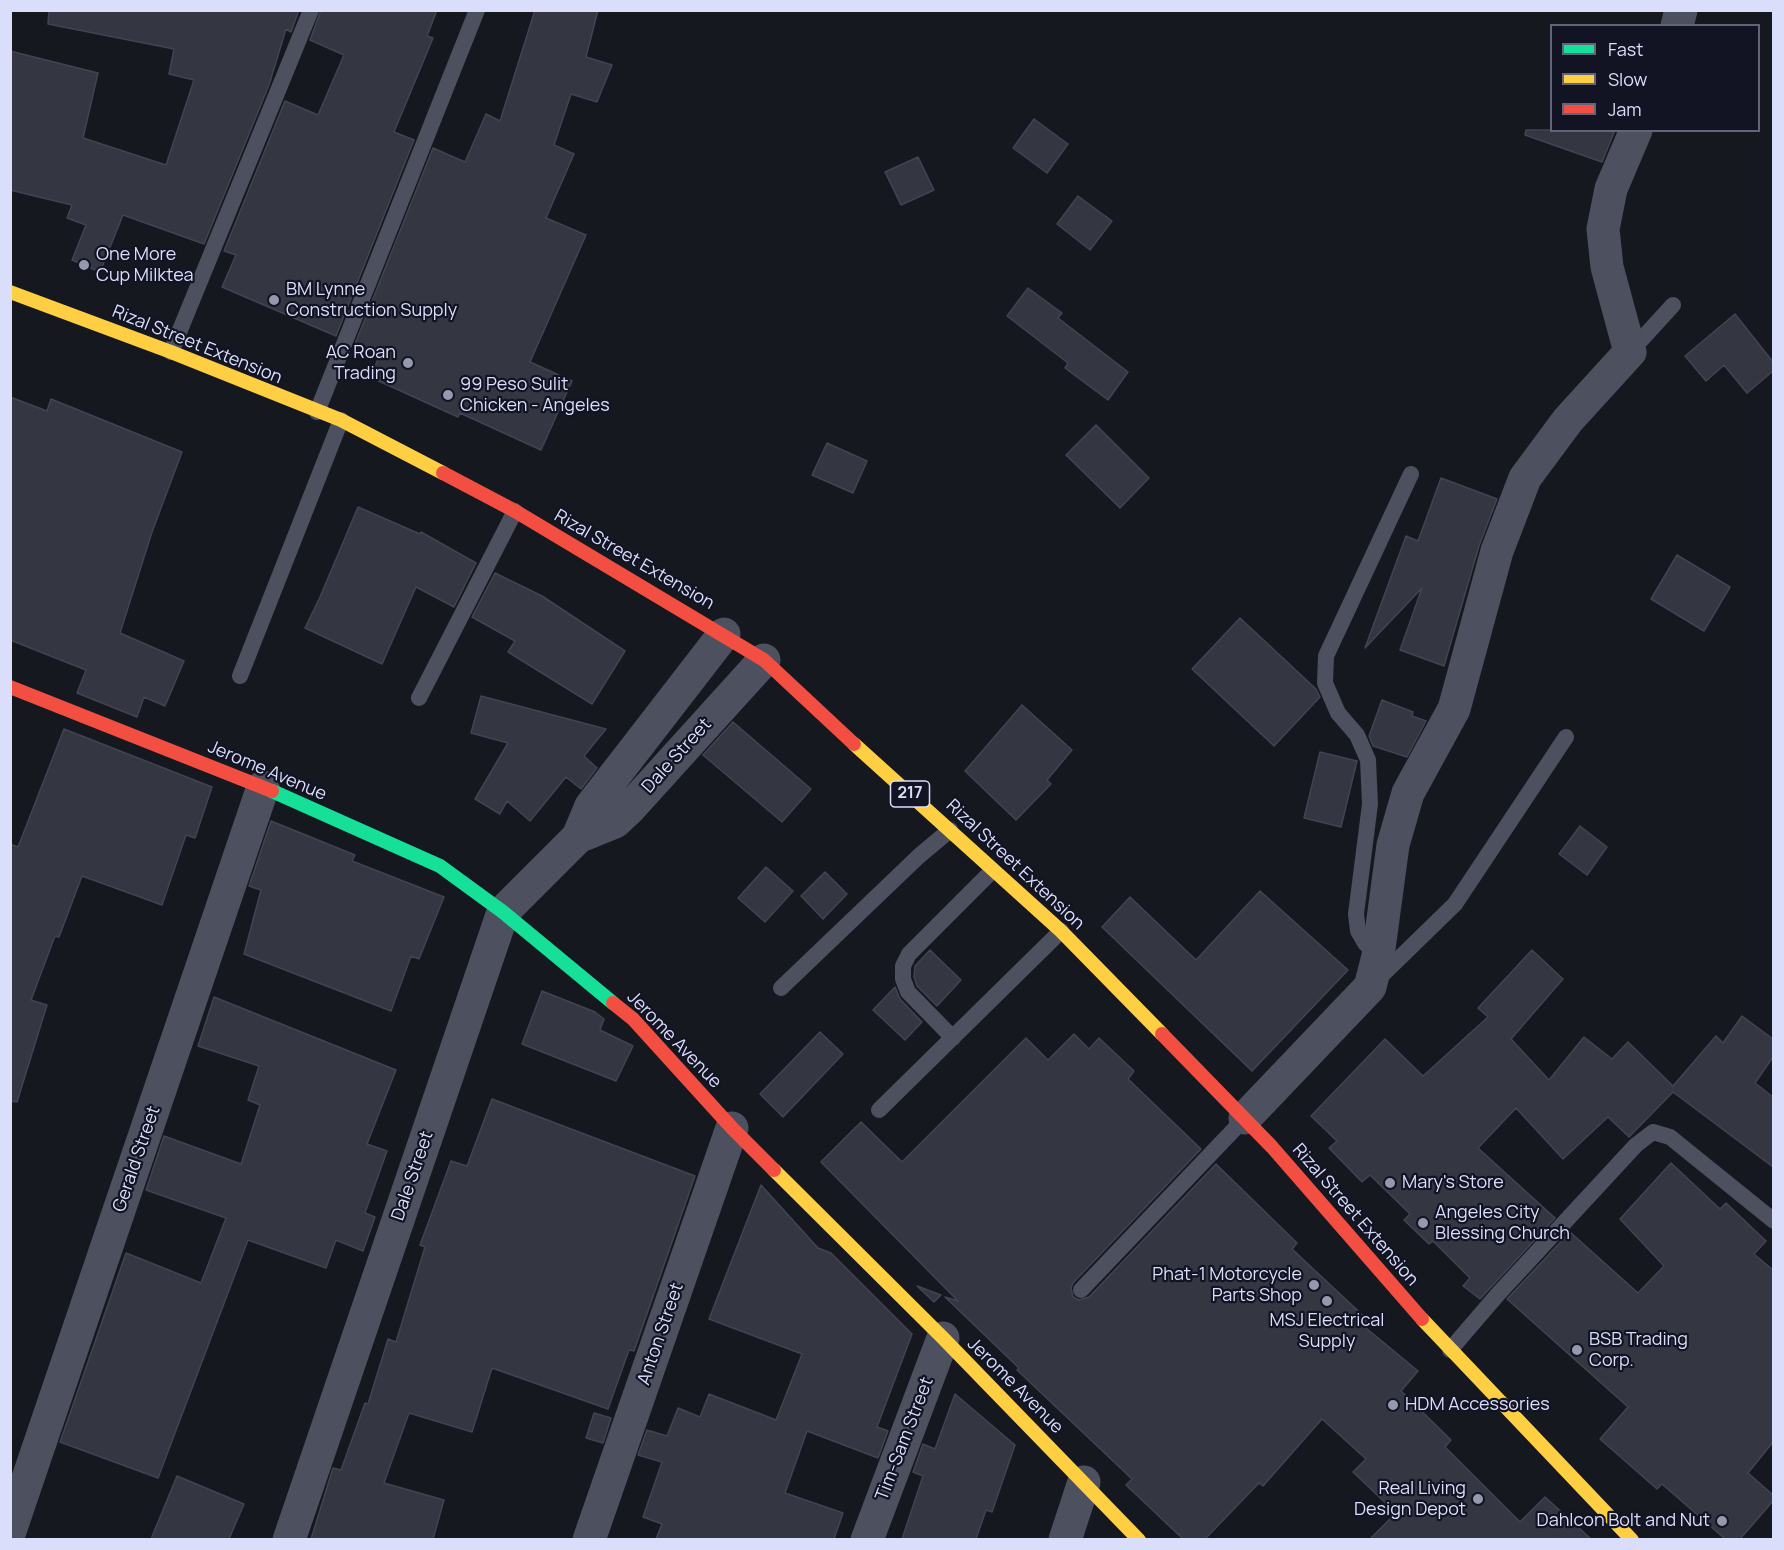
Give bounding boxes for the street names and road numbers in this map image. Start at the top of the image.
street label: Rizal Street Extension [109,301,285,389]
street label: Rizal Street Extension [550,505,718,615]
street label: Dale Street [638,714,716,798]
street label: Jerome Avenue [204,736,330,806]
road number: 217 [890,781,930,807]
street label: Rizal Street Extension [941,795,1089,935]
street label: Jerome Avenue [622,987,726,1093]
street label: Gerald Street [109,1103,165,1215]
street label: Dale Street [388,1128,438,1224]
street label: Rizal Street Extension [1287,1139,1423,1291]
street label: Anton Street [633,1280,689,1388]
street label: Jerome Avenue [963,1334,1067,1438]
street label: Tim-Sam Street [872,1374,938,1504]

